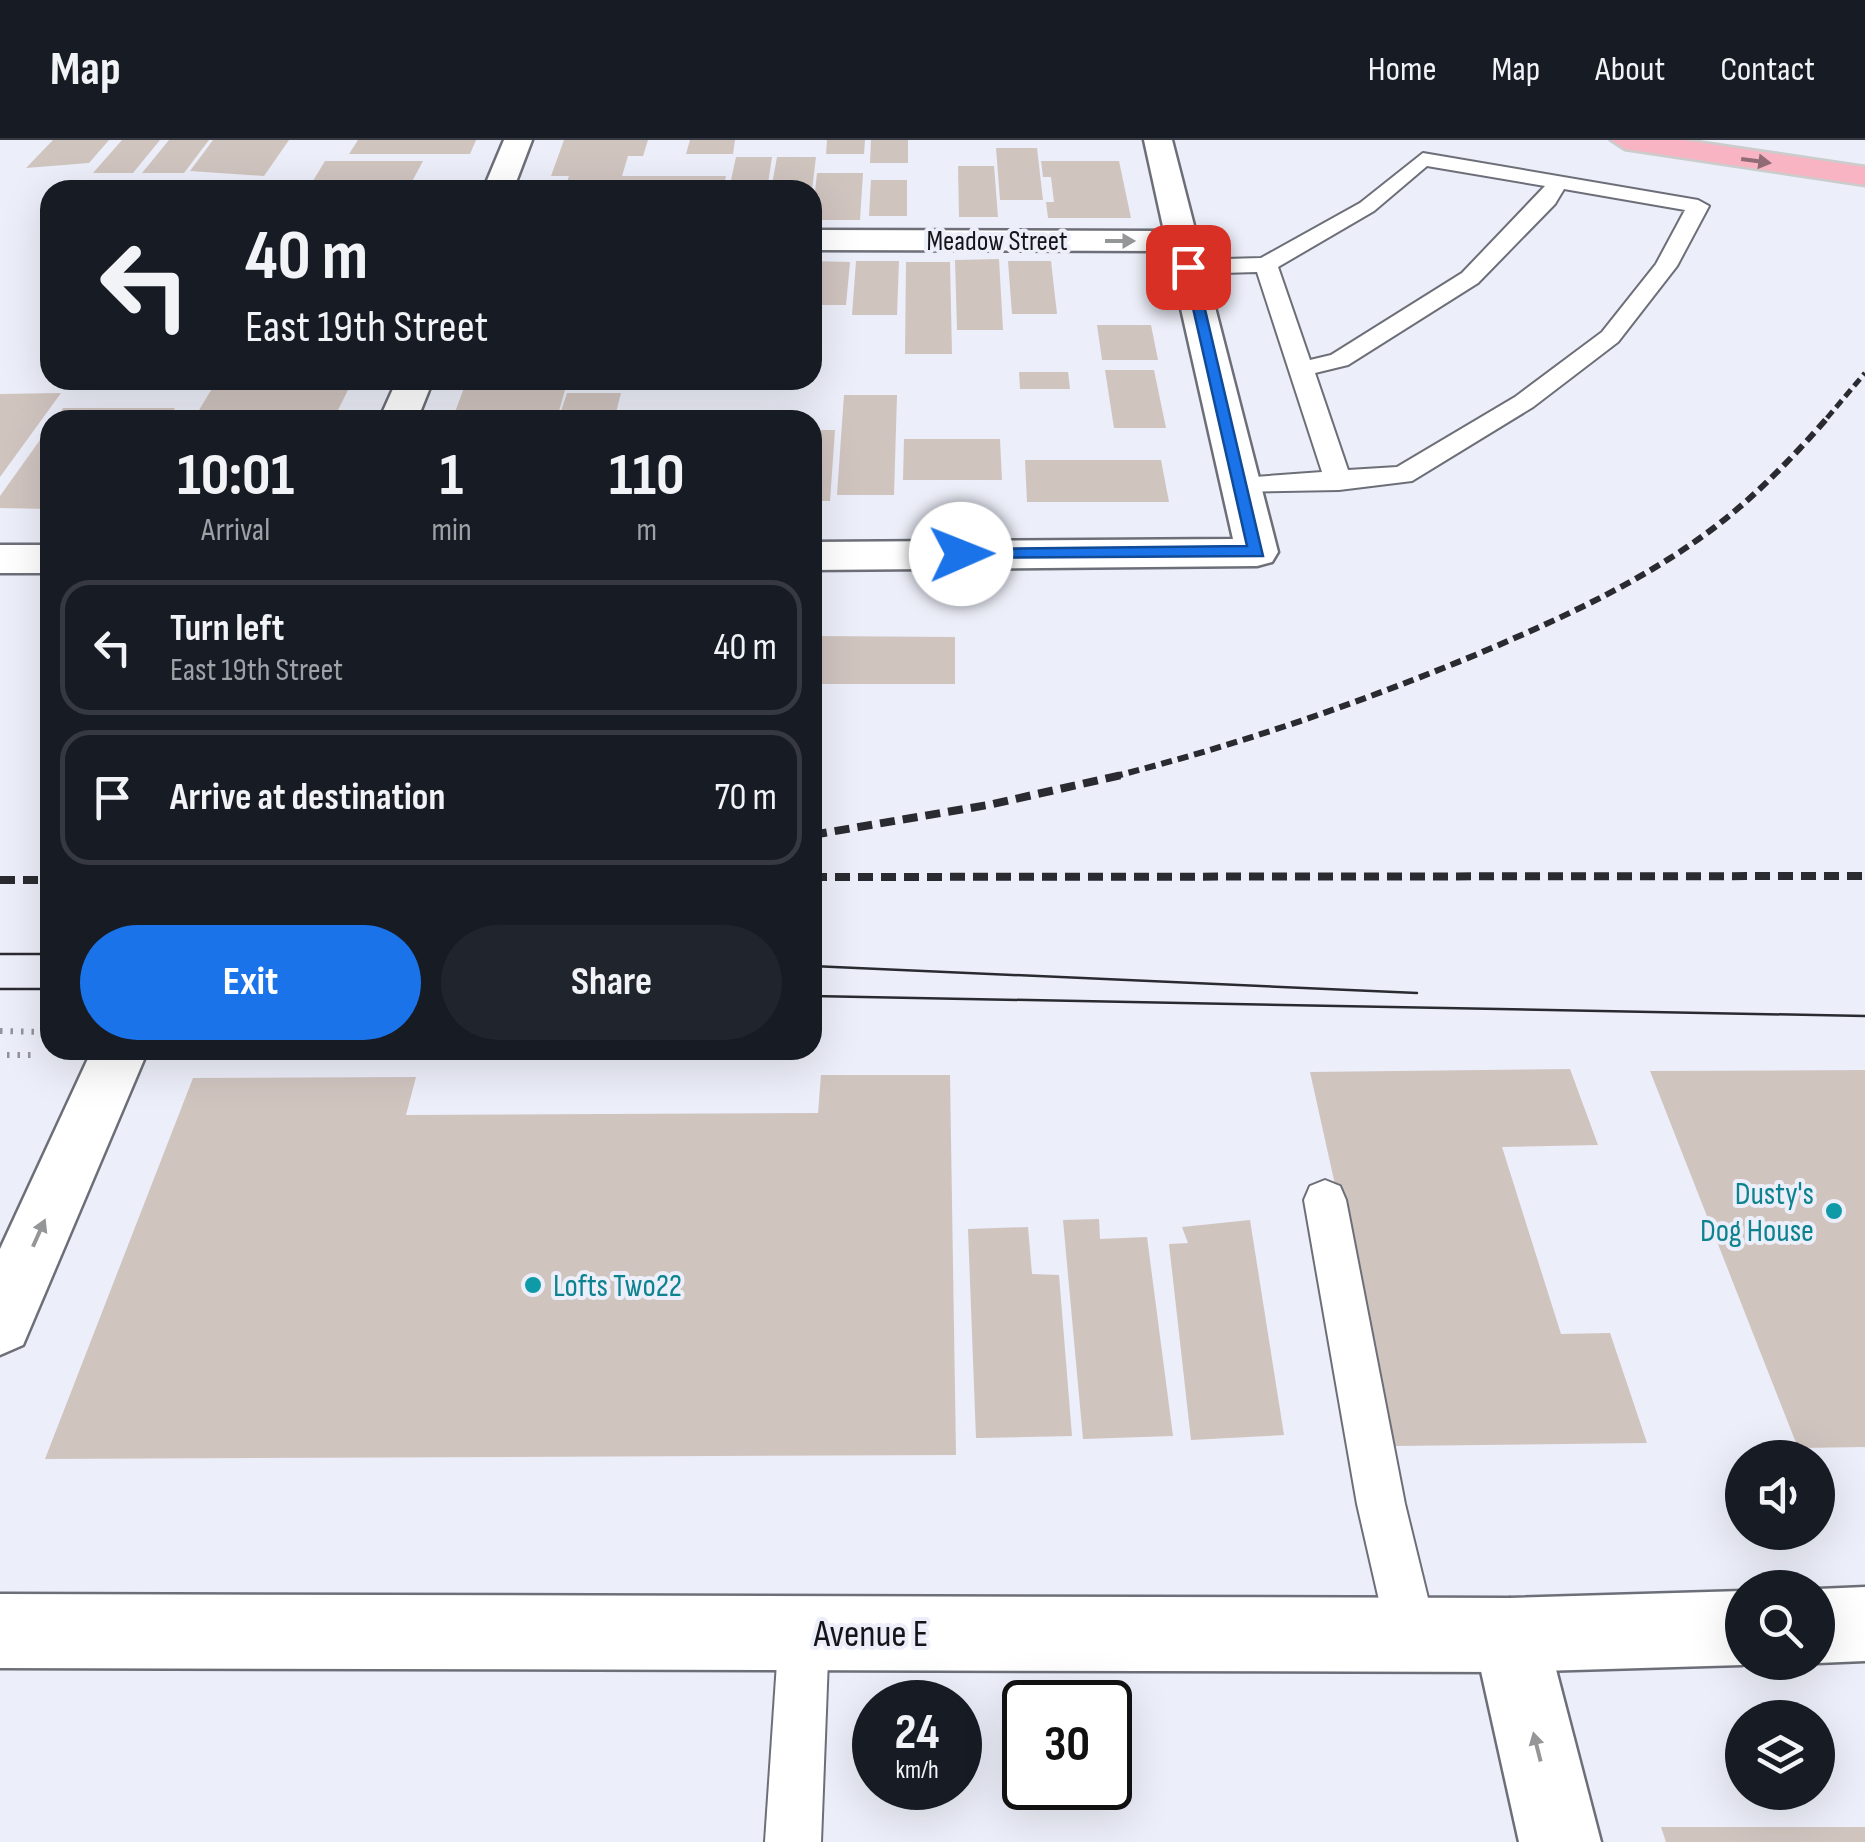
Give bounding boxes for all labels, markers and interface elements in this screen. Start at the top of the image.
text: Map [50,41,121,98]
text: Home [1368,48,1437,91]
text: Map [1492,48,1540,91]
text: About [1595,48,1665,91]
text: Contact [1720,48,1815,91]
one-way arrow [1741,153,1772,169]
text: 40 m [245,215,368,299]
icon: left [80,220,210,350]
street label: Meadow Street [926,225,1068,258]
pin [1146,225,1231,310]
one-way arrow [1104,233,1136,249]
icon: arrive [1161,240,1216,295]
text: East 19th Street [245,300,488,355]
text: 10:01 [177,440,294,512]
text: 1 [440,440,463,512]
text: 110 [609,440,685,512]
position arrow [909,502,1013,606]
text: Arrival [201,511,270,550]
text: min [432,511,472,550]
text: m [637,511,657,550]
text: Turn left [170,606,284,651]
icon: left [85,620,140,675]
text: 40 m [714,625,777,670]
text: East 19th Street [170,651,343,690]
icon: arrive [85,770,140,825]
text: Arrive at destination [170,775,445,820]
text: 70 m [715,775,777,820]
button: Exit [80,925,421,1040]
button: Share [441,925,782,1040]
place label: Dusty's Dog House [1700,1175,1814,1251]
marker: Dusty's Dog House [1823,1200,1845,1222]
one-way arrow [31,1218,47,1248]
place label: Lofts Two22 [553,1267,682,1306]
marker: Lofts Two22 [522,1274,544,1296]
map controls [1725,1440,1835,1810]
button: sound [1725,1440,1835,1550]
button: search [1725,1570,1835,1680]
street label: Avenue E [813,1612,928,1657]
speed limit sign: 30 [1002,1680,1132,1810]
button: layers [1725,1700,1835,1810]
text: 24 [895,1703,939,1763]
one-way arrow [1529,1731,1544,1762]
text: km/h [895,1755,939,1786]

